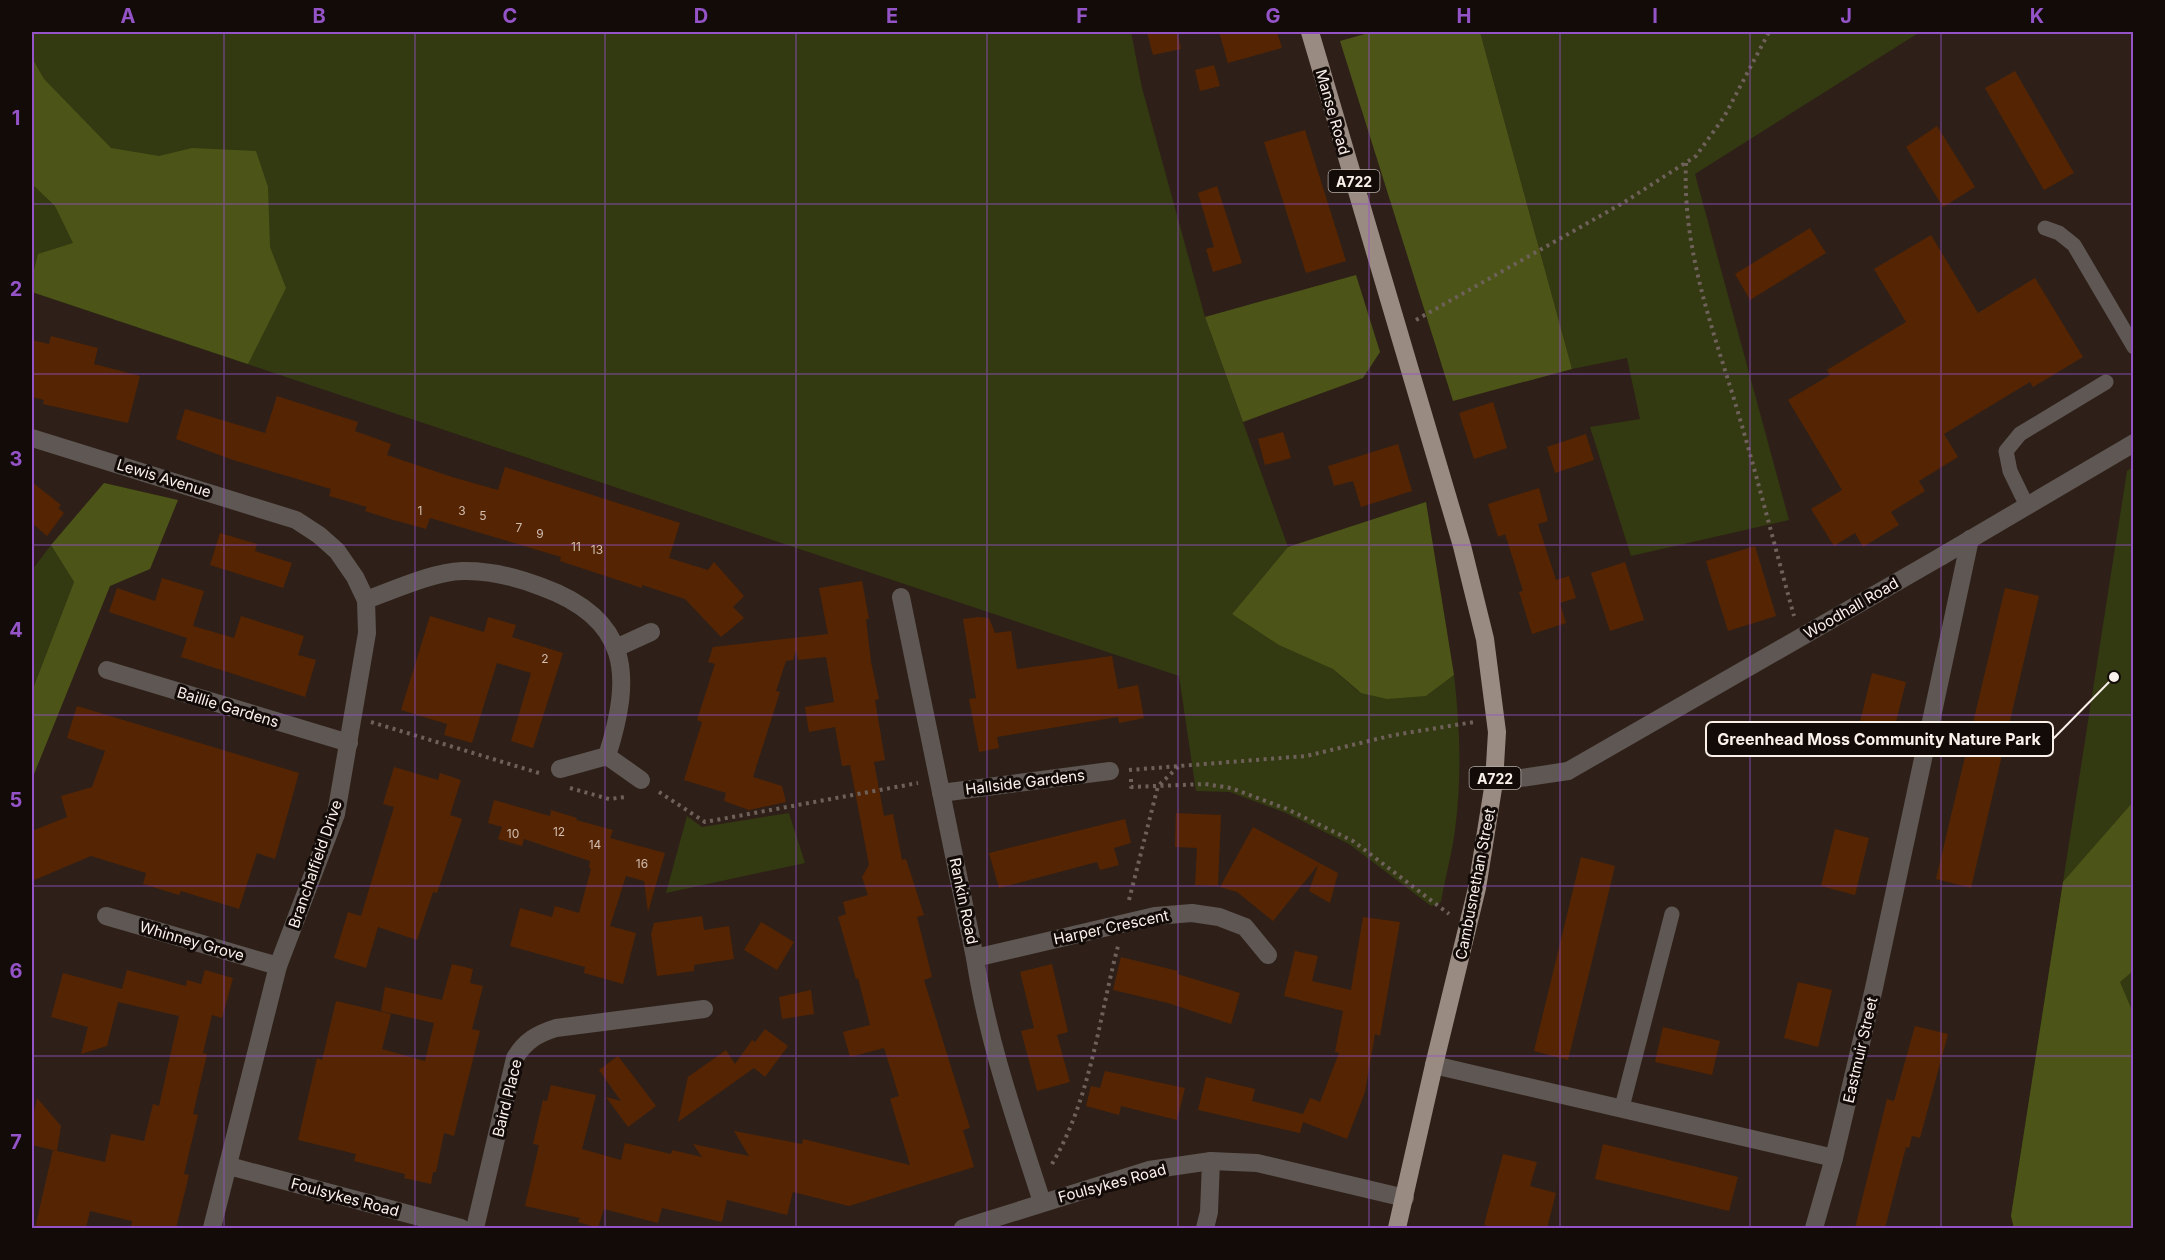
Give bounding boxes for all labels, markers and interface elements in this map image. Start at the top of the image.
text: A [121,4,136,28]
text: B [312,4,326,28]
text: C [503,4,517,28]
text: D [694,4,708,28]
text: E [886,4,898,28]
text: F [1076,4,1088,28]
text: G [1265,4,1281,28]
text: H [1457,4,1471,28]
text: I [1652,4,1658,28]
text: J [1840,4,1852,28]
text: K [2030,4,2044,28]
street label: Manse Road [1312,67,1354,157]
text: 1 [12,106,20,130]
road number: A722 [1328,170,1380,192]
text: 2 [10,277,22,301]
text: 3 [10,447,22,471]
street label: Lewis Avenue [115,455,213,501]
house number: 1 [418,503,422,518]
house number: 3 [458,503,466,518]
house number: 5 [479,508,487,523]
house number: 7 [516,520,523,535]
house number: 9 [536,526,544,541]
house number: 11 [571,539,581,554]
house number: 13 [591,542,603,557]
street label: Woodhall Road [1800,573,1902,643]
text: 4 [9,618,23,642]
house number: 2 [541,651,549,666]
street label: Baillie Gardens [175,682,281,732]
callout: Greenhead Moss Community Nature Park [1706,722,2053,756]
text: Greenhead Moss Community Nature Park [1717,729,2041,749]
street label: Hallside Gardens [964,765,1086,799]
road number: A722 [1470,767,1520,789]
text: 5 [10,788,22,812]
street label: Branchalfield Drive [284,797,346,931]
street label: Cambusnethan Street [1451,807,1499,961]
house number: 12 [553,824,565,839]
house number: 10 [507,826,519,841]
house number: 14 [589,837,602,852]
house number: 16 [636,856,648,871]
street label: Rankin Road [946,856,982,946]
street label: Harper Crescent [1052,905,1170,948]
street label: Whinney Grove [137,917,247,965]
text: 6 [10,959,23,983]
street label: Eastmuir Street [1839,995,1881,1105]
street label: Baird Place [488,1057,526,1139]
text: 7 [10,1130,22,1154]
street label: Foulsykes Road [1056,1159,1168,1207]
street label: Foulsykes Road [289,1173,401,1221]

